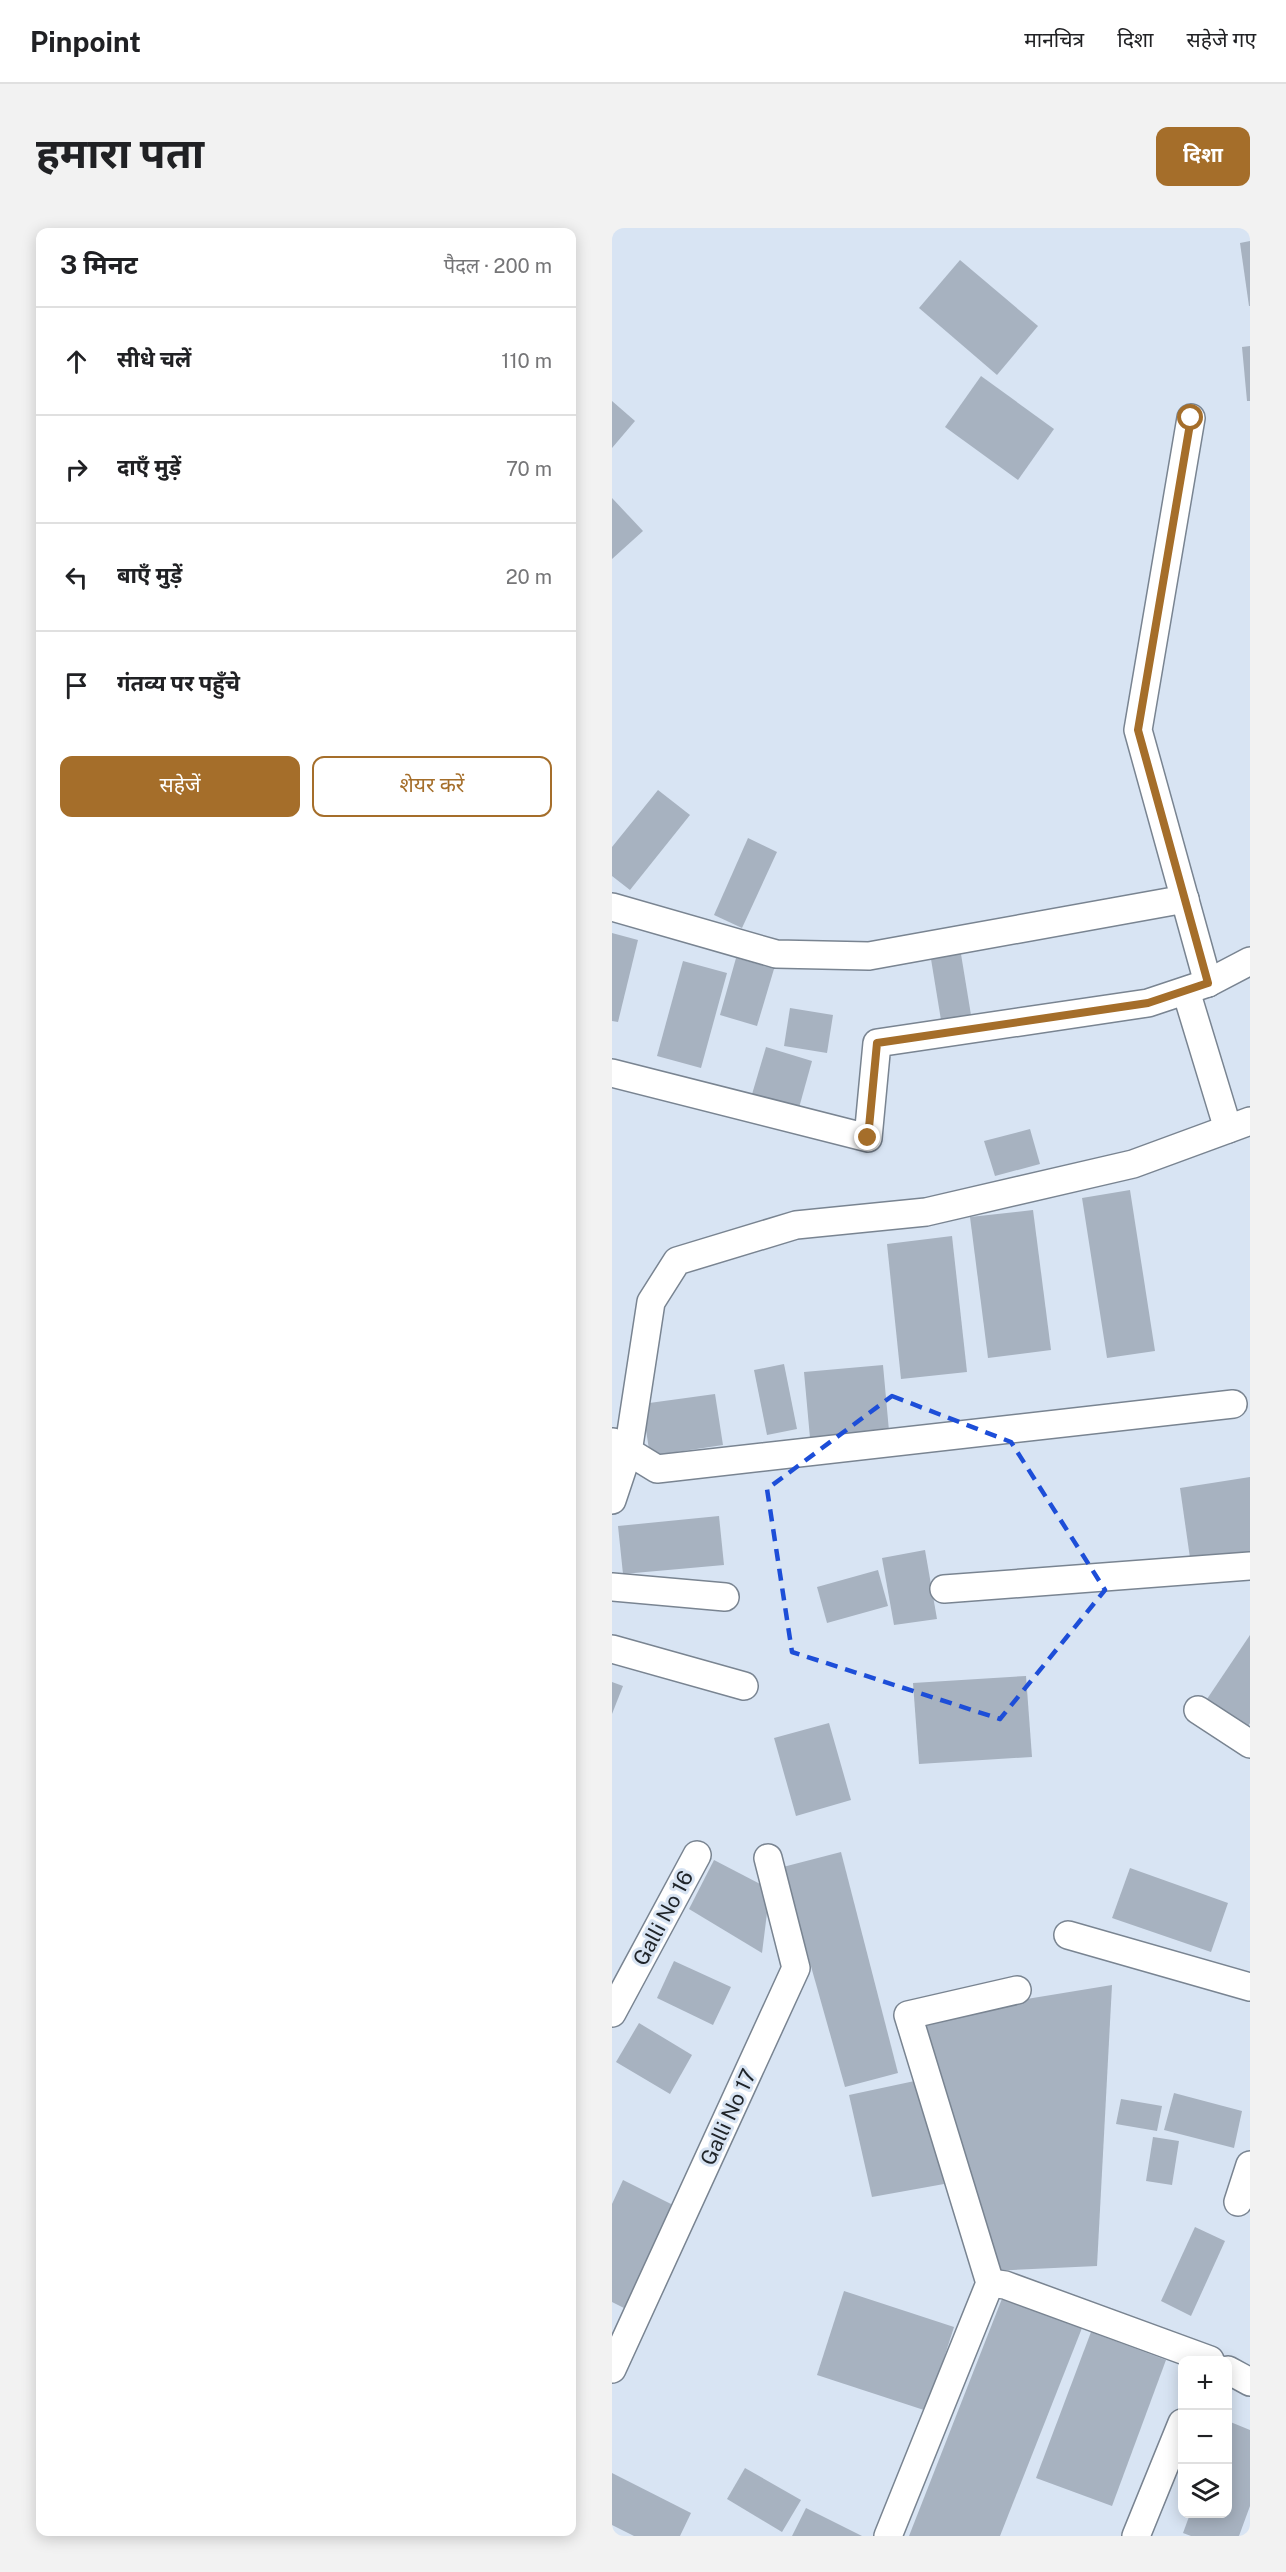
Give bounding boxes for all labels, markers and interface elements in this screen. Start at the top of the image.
text: Pinpoint [30,25,141,58]
text: मानचित्र [1024,27,1084,52]
text: दिशा [1117,27,1154,52]
text: सहेजे गए [1187,27,1256,52]
button: दिशा [1156,127,1250,186]
text: हमारा पता [36,128,204,177]
text: 3 मिनट [60,249,138,280]
text: पैदल · 200 m [444,254,552,278]
icon: ahead [60,345,93,378]
text: सीधे चलें [117,346,191,372]
text: 110 m [501,349,552,373]
route start [1177,404,1203,430]
icon: right [60,453,93,486]
text: दाएँ मुड़ें [117,454,181,480]
text: 70 m [506,457,552,481]
icon: left [60,561,93,594]
text: बाएँ मुड़ें [117,562,182,588]
text: 20 m [506,565,552,589]
icon: arrive [60,669,93,702]
text: गंतव्य पर पहुँचे [117,670,240,696]
button: सहेजें [60,756,300,817]
button: शेयर करें [312,756,552,817]
route end [854,1124,880,1150]
street label: Galli No 16 [628,1866,698,1970]
street label: Galli No 17 [695,2065,761,2169]
map controls [1178,2356,1232,2518]
button: + [1178,2356,1232,2410]
button: − [1178,2410,1232,2464]
button: layers [1178,2464,1232,2518]

